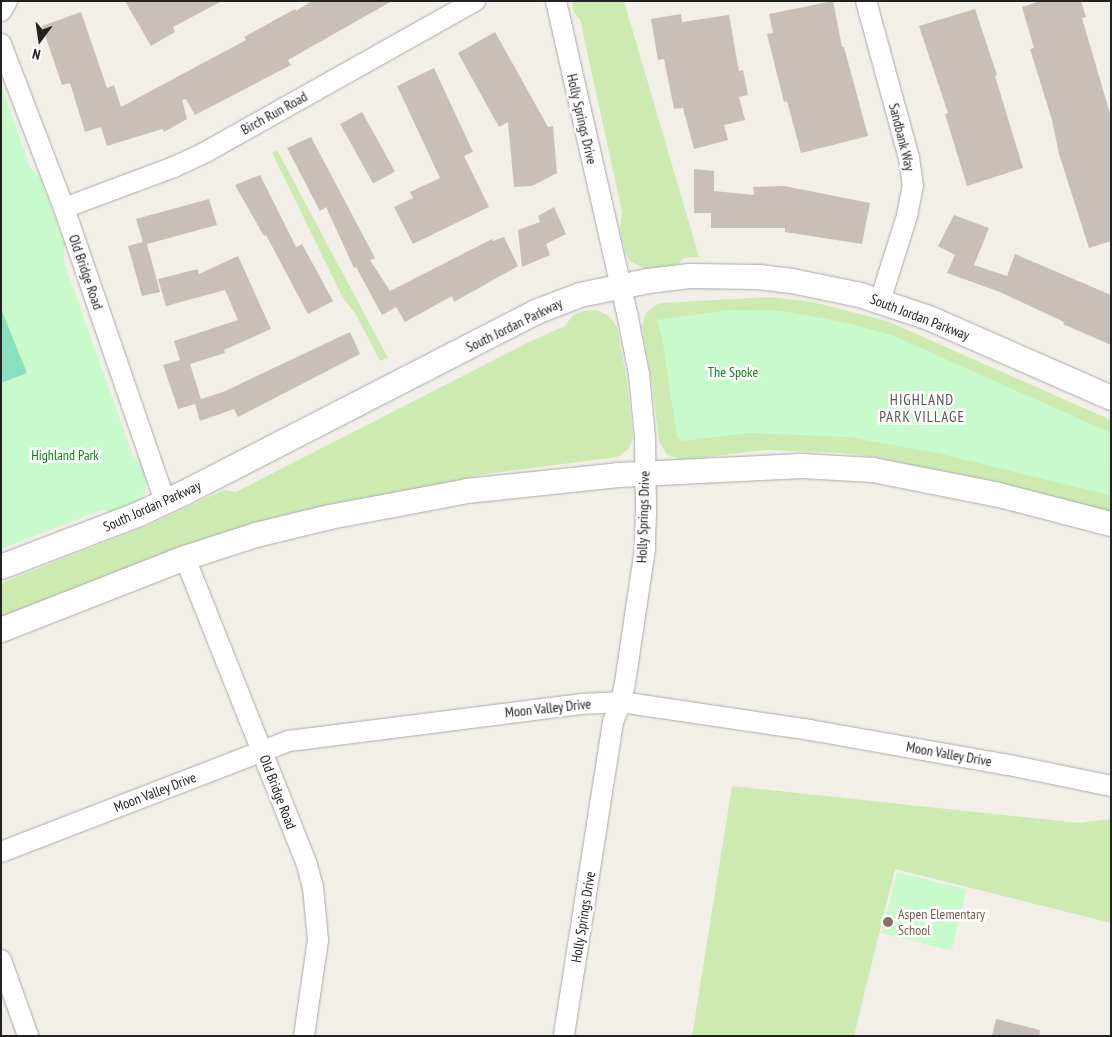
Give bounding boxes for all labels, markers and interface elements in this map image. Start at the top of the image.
north arrow [15,15,65,65]
text: N [31,45,42,64]
street label: Holly Springs Drive [563,72,601,166]
street label: Birch Run Road [238,88,310,138]
street label: Sandbank Way [885,101,919,173]
street label: Old Bridge Road [65,232,107,312]
street label: South Jordan Parkway [868,290,972,344]
street label: South Jordan Parkway [463,294,565,356]
park label: The Spoke [708,364,758,380]
district label: HIGHLAND PARK VILLAGE [877,390,967,425]
park label: Highland Park [31,447,99,463]
street label: Holly Springs Drive [633,470,653,564]
street label: South Jordan Parkway [101,477,203,535]
street label: Moon Valley Drive [504,695,592,721]
street label: Moon Valley Drive [905,738,993,770]
street label: Old Bridge Road [256,752,300,832]
street label: Moon Valley Drive [111,769,199,815]
street label: Holly Springs Drive [567,870,599,964]
place label: Aspen Elementary School [898,906,985,939]
marker: Aspen Elementary School [882,916,894,928]

